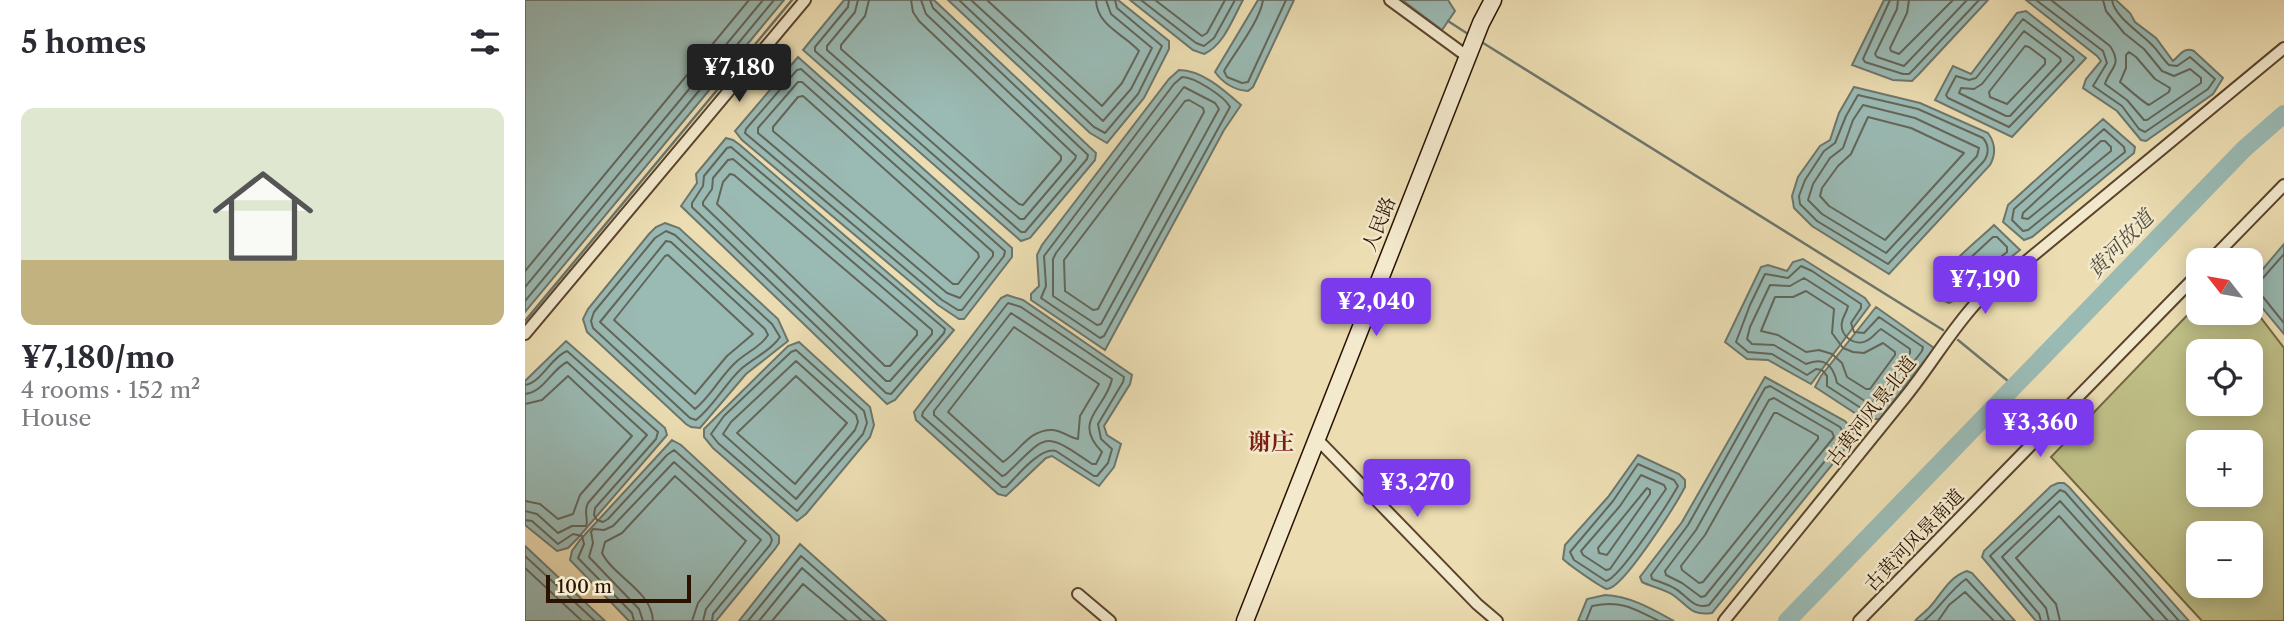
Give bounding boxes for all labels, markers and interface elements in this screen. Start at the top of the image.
icon: filters [466,23,504,61]
text: 5 homes [21,24,146,61]
pin: ¥7,180 [682,44,796,104]
text: ¥7,180 [703,53,775,81]
icon: home [200,153,326,279]
street label: 人民路 [1358,193,1400,255]
water label: 黄河故道 [2082,203,2160,283]
north arrow [2186,248,2263,326]
map controls [2186,248,2263,598]
pin: ¥7,190 [1928,256,2042,316]
text: ¥7,190 [1949,265,2021,293]
pin: ¥2,040 [1319,278,1433,338]
text: ¥2,040 [1337,287,1415,315]
text: ¥7,180/mo [21,339,175,376]
button: locate [2186,339,2263,416]
street label: 古黄河风景北道 [1821,352,1921,470]
text: 4 rooms · 152 m² [21,376,201,404]
pin: ¥3,360 [1983,400,2097,459]
text: House [21,404,91,432]
text: ¥3,360 [2002,408,2078,436]
district label: 谢庄 [1248,428,1294,456]
button: + [2186,430,2263,507]
pin: ¥3,270 [1360,460,1474,519]
text: ¥3,270 [1379,468,1455,496]
street label: 古黄河风景南道 [1860,484,1968,596]
button: − [2186,521,2263,598]
scale bar [546,572,691,604]
text: 100 m [557,575,612,598]

